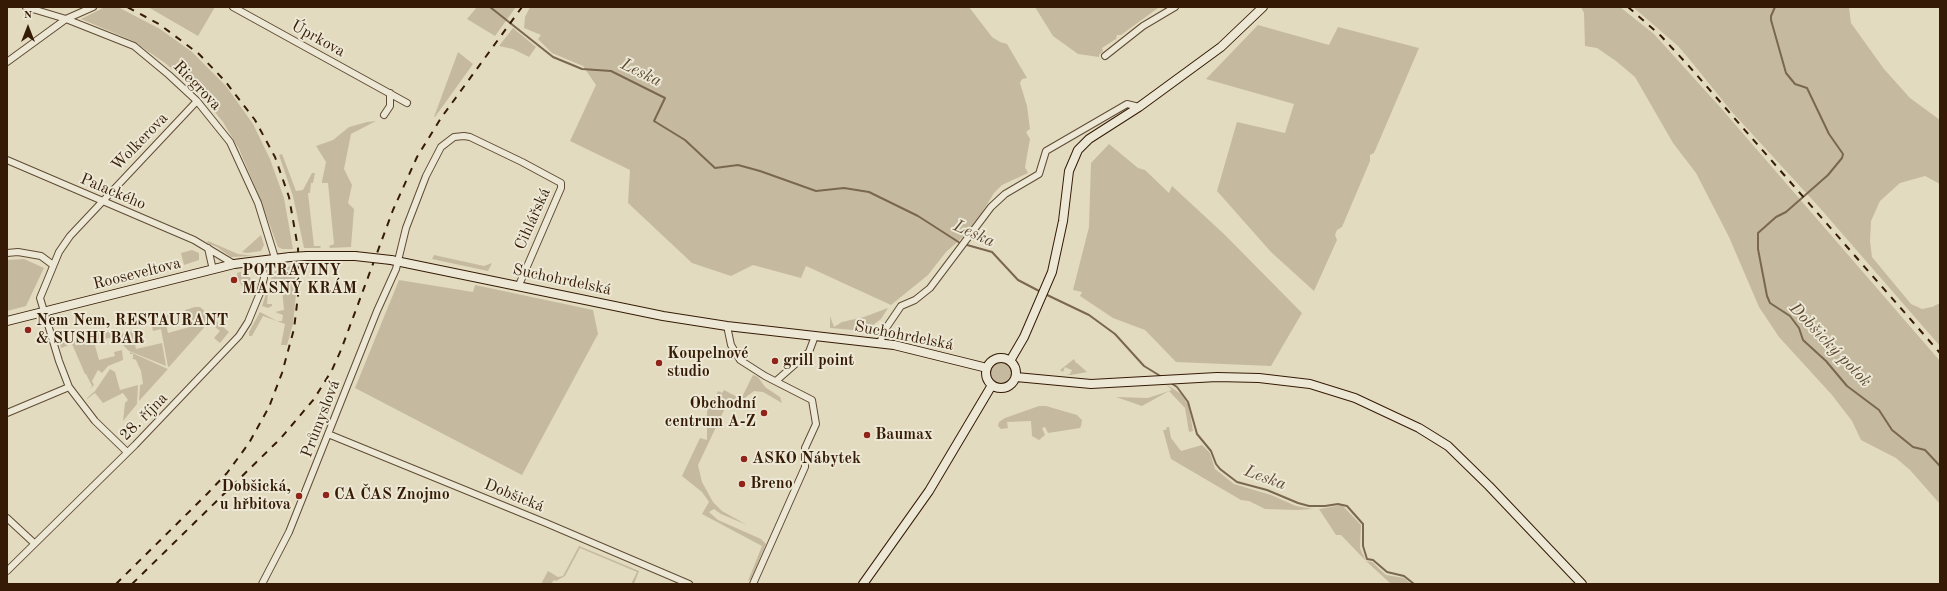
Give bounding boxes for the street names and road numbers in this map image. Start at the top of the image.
street label: Úprkova [288,16,348,62]
street label: Riegrova [169,57,225,115]
street label: Wolkerova [108,109,172,175]
street label: Palackého [77,170,149,214]
street label: Cihlářská [511,185,555,253]
street label: Rooseveltova [91,254,183,294]
street label: Suchohrdelská [511,260,613,300]
street label: Suchohrdelská [853,317,955,355]
street label: Průmyslová [297,377,345,461]
street label: 28. října [116,389,172,445]
street label: Dobšická [481,475,547,517]

